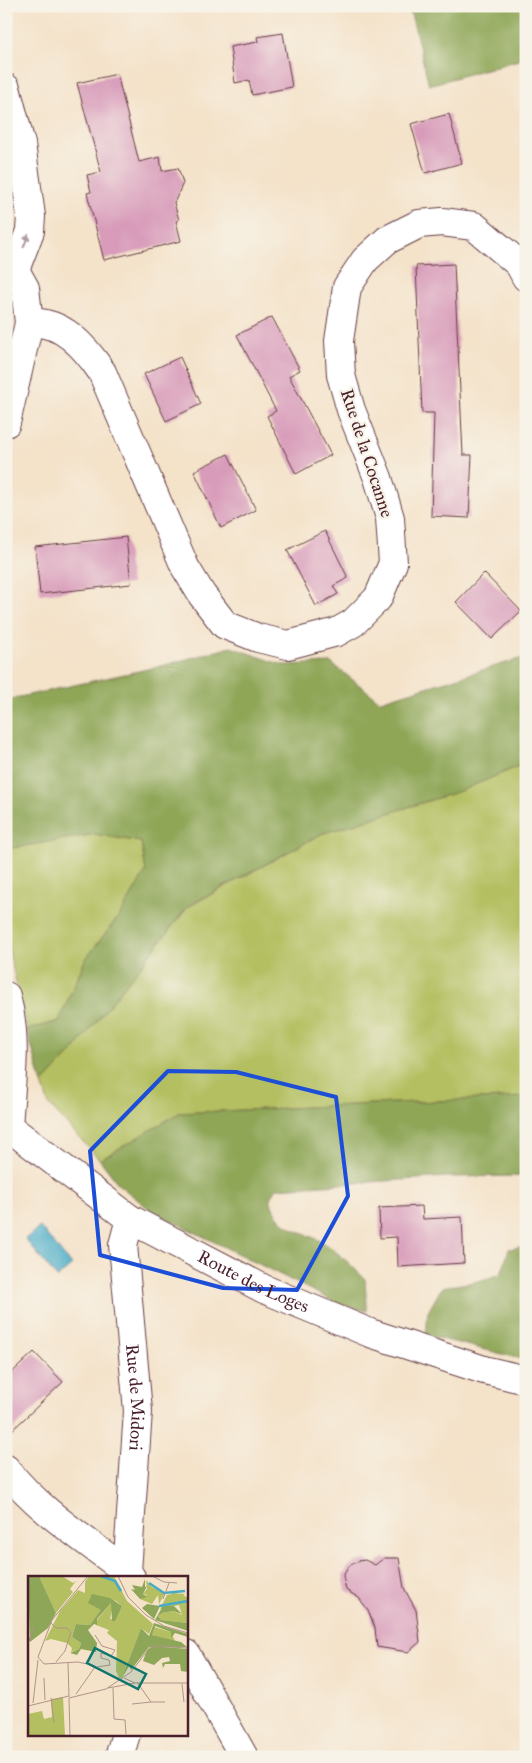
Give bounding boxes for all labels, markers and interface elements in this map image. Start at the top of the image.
one-way arrow [22,233,30,248]
street label: Rue de la Cocanne [336,386,398,520]
street label: Route des Loges [194,1245,312,1317]
street label: Rue de Midori [121,1343,149,1452]
inset map [28,1576,188,1736]

